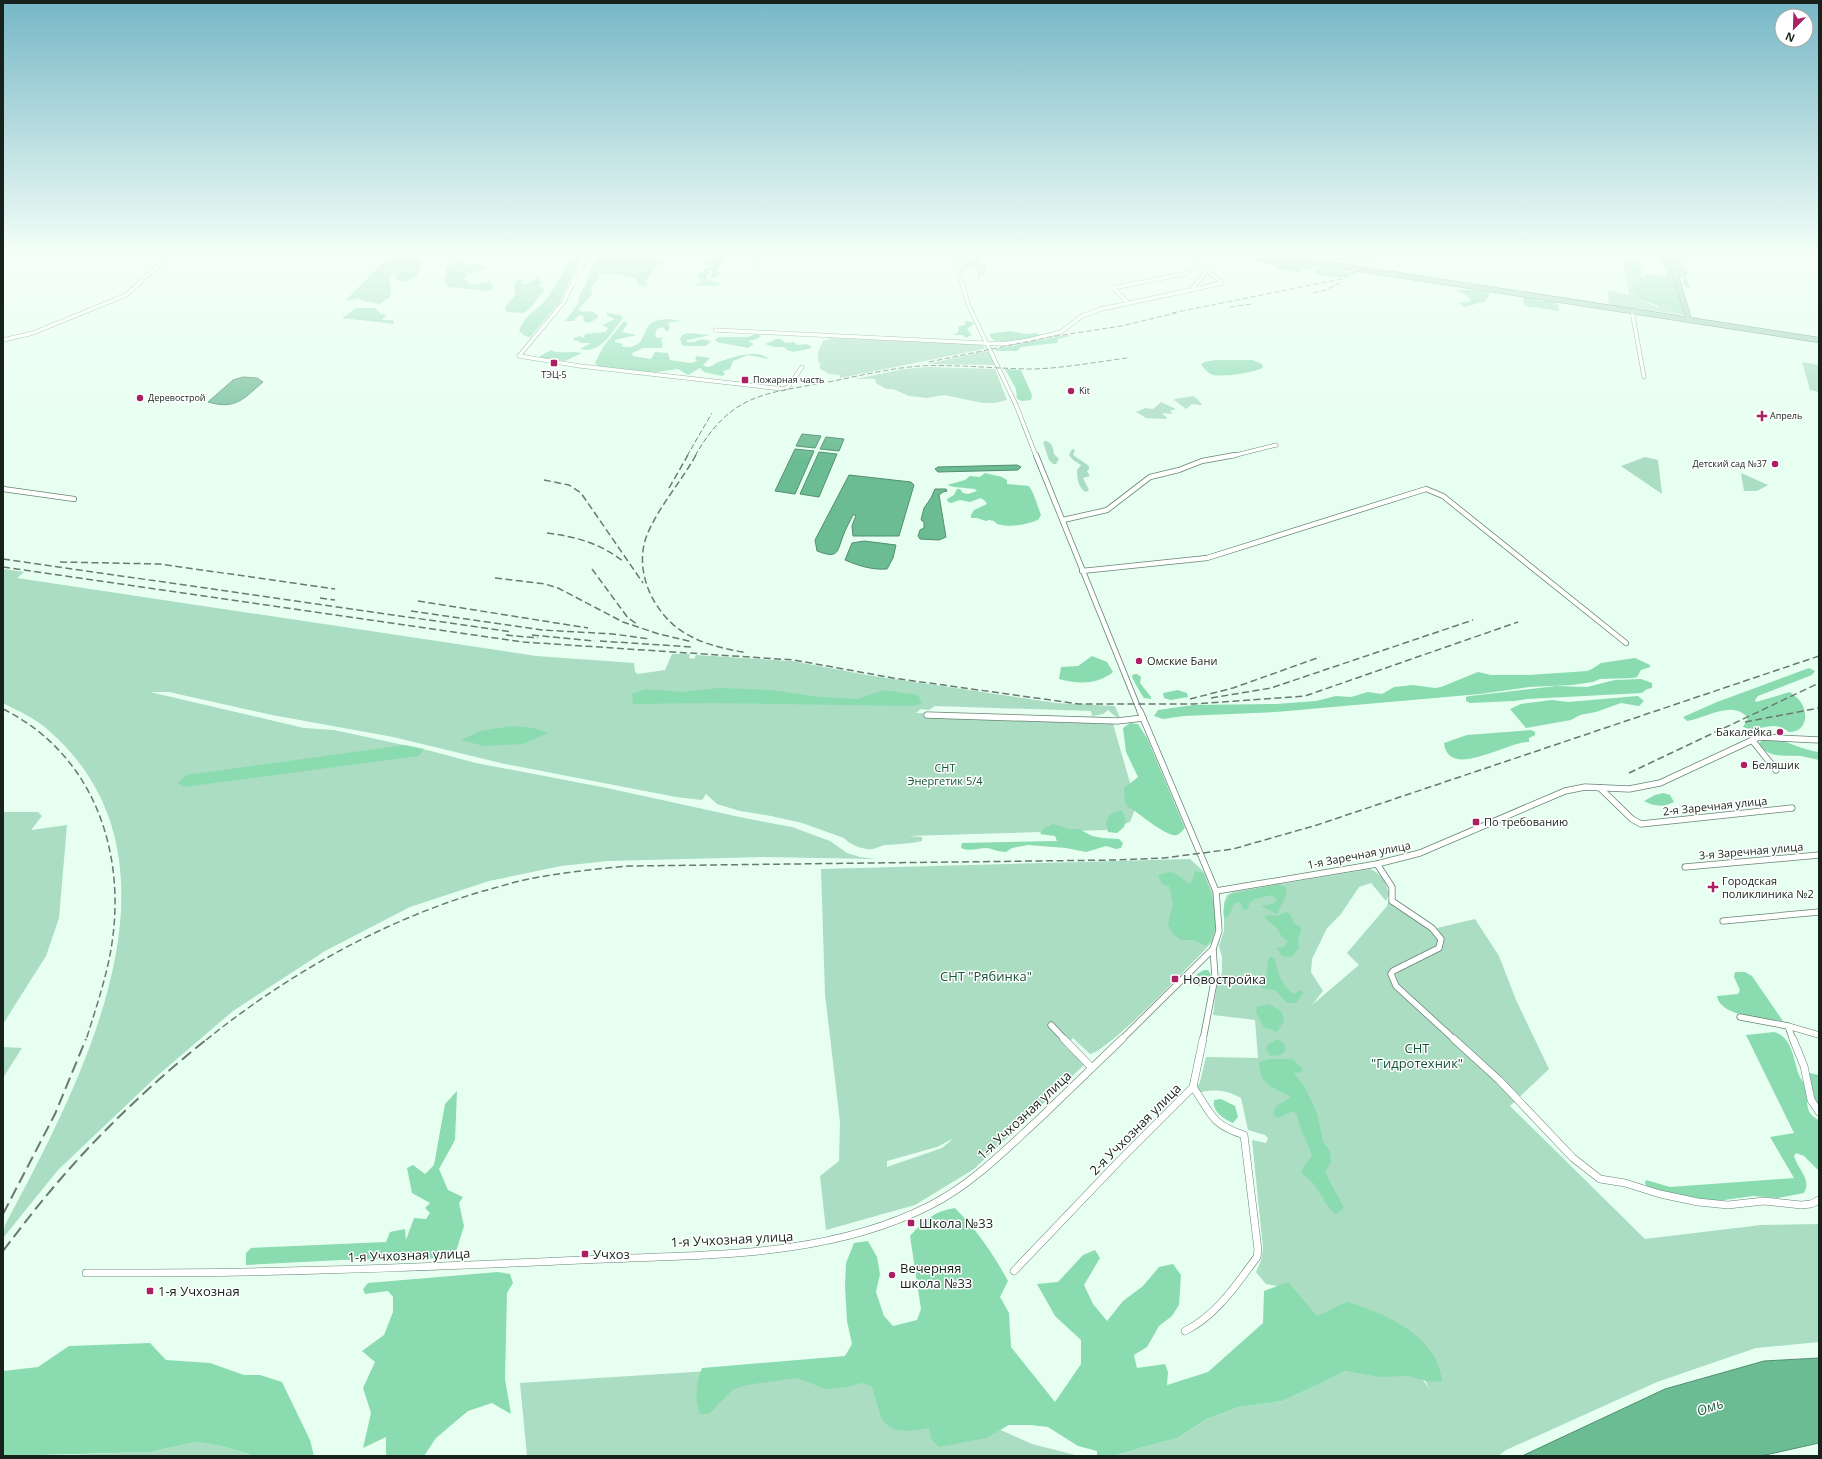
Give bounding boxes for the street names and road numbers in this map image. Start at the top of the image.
street label: 2-я Заречная улица [1662,793,1768,818]
street label: 1-я Заречная улица [1306,837,1412,872]
street label: 3-я Заречная улица [1698,838,1804,863]
street label: 1-я Учхозная улица [973,1067,1075,1163]
street label: 2-я Учхозная улица [1085,1079,1185,1179]
street label: 1-я Учхозная улица [670,1227,794,1251]
street label: 1-я Учхозная улица [347,1244,471,1266]

